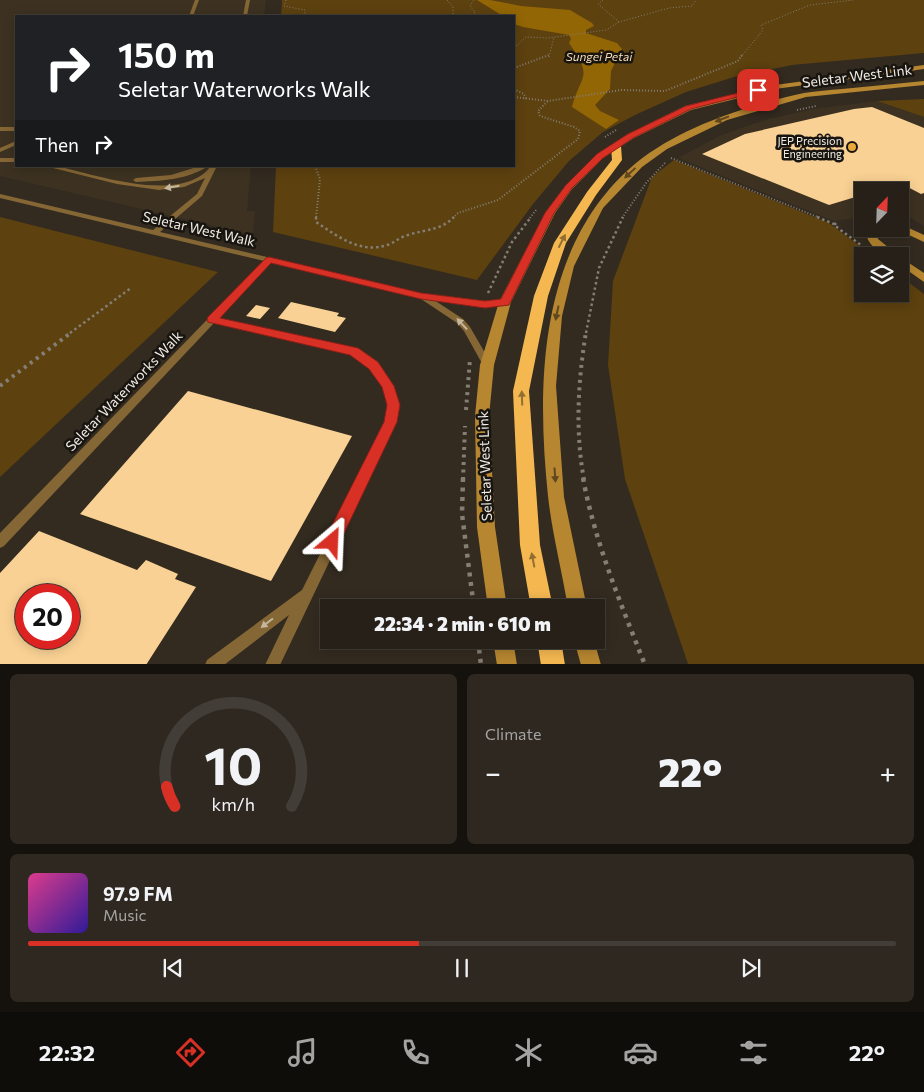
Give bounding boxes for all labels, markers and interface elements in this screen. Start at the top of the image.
text: 150 m [118,32,215,75]
icon: right [35,35,100,100]
water label: Sungei Petai [566,49,633,63]
street label: Seletar West Link [801,60,913,91]
pin [737,69,779,111]
text: Seletar Waterworks Walk [118,75,371,102]
icon: arrive [744,76,772,104]
one-way arrow [714,115,729,123]
icon: right [89,130,117,158]
text: Then [35,133,79,156]
place label: JEP Precision Engineering [777,134,842,160]
marker: JEP Precision Engineering [846,141,858,153]
one-way arrow [624,167,636,179]
north arrow [854,182,909,238]
map controls [854,182,909,302]
one-way arrow [164,183,180,191]
street label: Seletar West Walk [141,207,258,250]
one-way arrow [558,234,566,248]
button: layers [854,247,909,302]
one-way arrow [553,306,561,321]
one-way arrow [456,318,468,330]
street label: Seletar Waterworks Walk [62,327,186,454]
one-way arrow [518,389,526,405]
street label: Seletar West Link [474,410,495,521]
one-way arrow [551,467,559,483]
position arrow [305,515,357,567]
one-way arrow [529,552,537,567]
speed limit sign: 20 [15,584,80,649]
text: 22:34 · 2 min · 610 m [374,612,551,635]
one-way arrow [261,618,274,629]
text: Climate [485,724,541,743]
text: 10 [204,732,263,796]
text: 22° [658,748,722,795]
text: − [485,755,501,789]
text: + [880,755,896,789]
text: km/h [212,793,255,815]
text: 97.9 FM [103,882,173,905]
text: Music [103,905,147,924]
icon: previous [159,954,187,982]
icon: pause [448,954,476,982]
icon: next [737,954,765,982]
icon: directions [173,1035,208,1070]
icon: music [285,1035,320,1070]
icon: phone [398,1035,433,1070]
icon: climate [511,1035,546,1070]
icon: car [623,1035,658,1070]
icon: filters [736,1035,771,1070]
text: 22:32 [39,1039,95,1066]
text: 22° [849,1039,885,1066]

